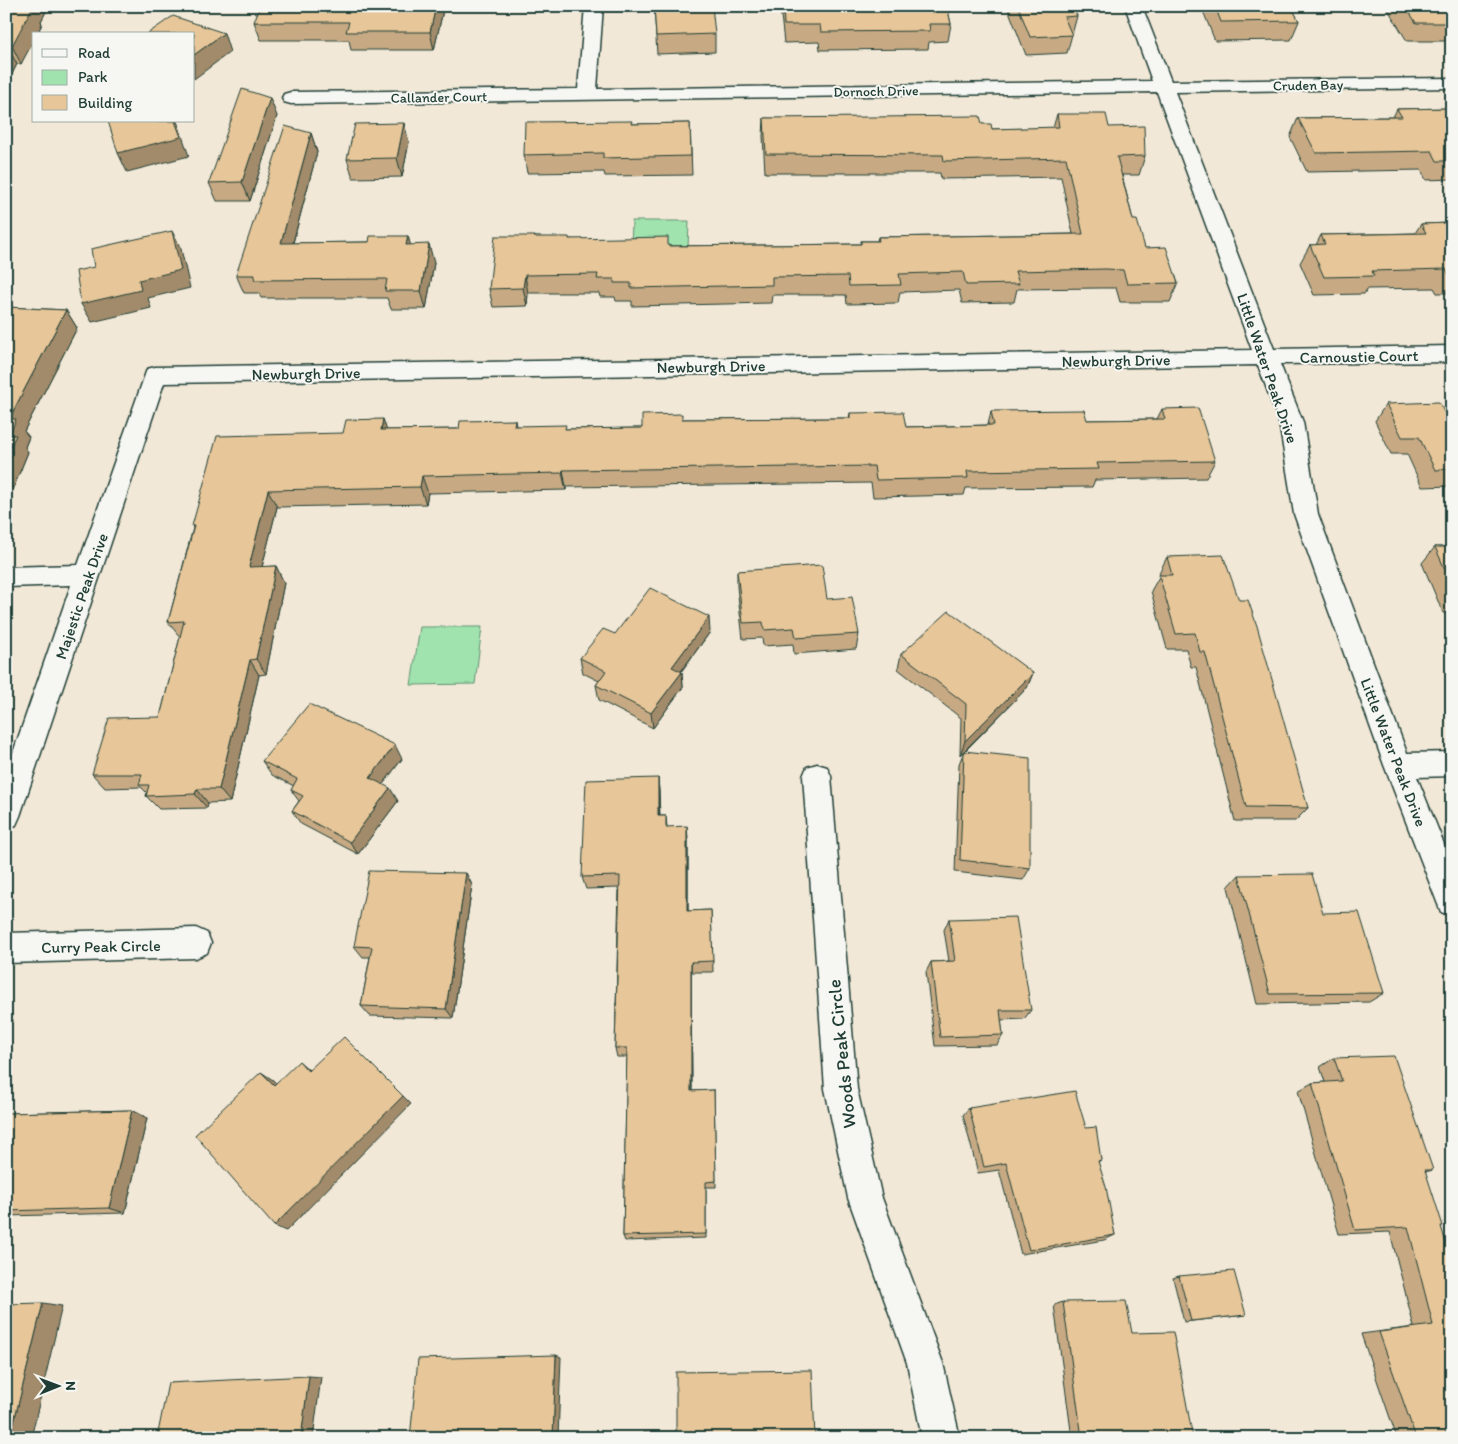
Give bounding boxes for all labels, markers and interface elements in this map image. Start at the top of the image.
legend [32,32,195,122]
text: Road [78,44,111,62]
text: Park [78,68,108,86]
street label: Cruden Bay [1273,76,1344,95]
street label: Dornoch Drive [833,82,919,101]
street label: Callander Court [391,88,487,107]
text: Building [78,94,132,112]
street label: Little Water Peak Drive [1233,291,1302,446]
street label: Carnoustie Court [1300,346,1419,367]
street label: Newburgh Drive [1061,350,1171,371]
street label: Newburgh Drive [656,356,766,377]
street label: Newburgh Drive [251,363,361,384]
street label: Majestic Peak Drive [51,531,112,662]
street label: Little Water Peak Drive [1356,675,1431,829]
street label: Curry Peak Circle [41,936,161,957]
street label: Woods Peak Circle [822,978,861,1130]
north arrow [32,1362,82,1412]
text: N [62,1381,79,1391]

